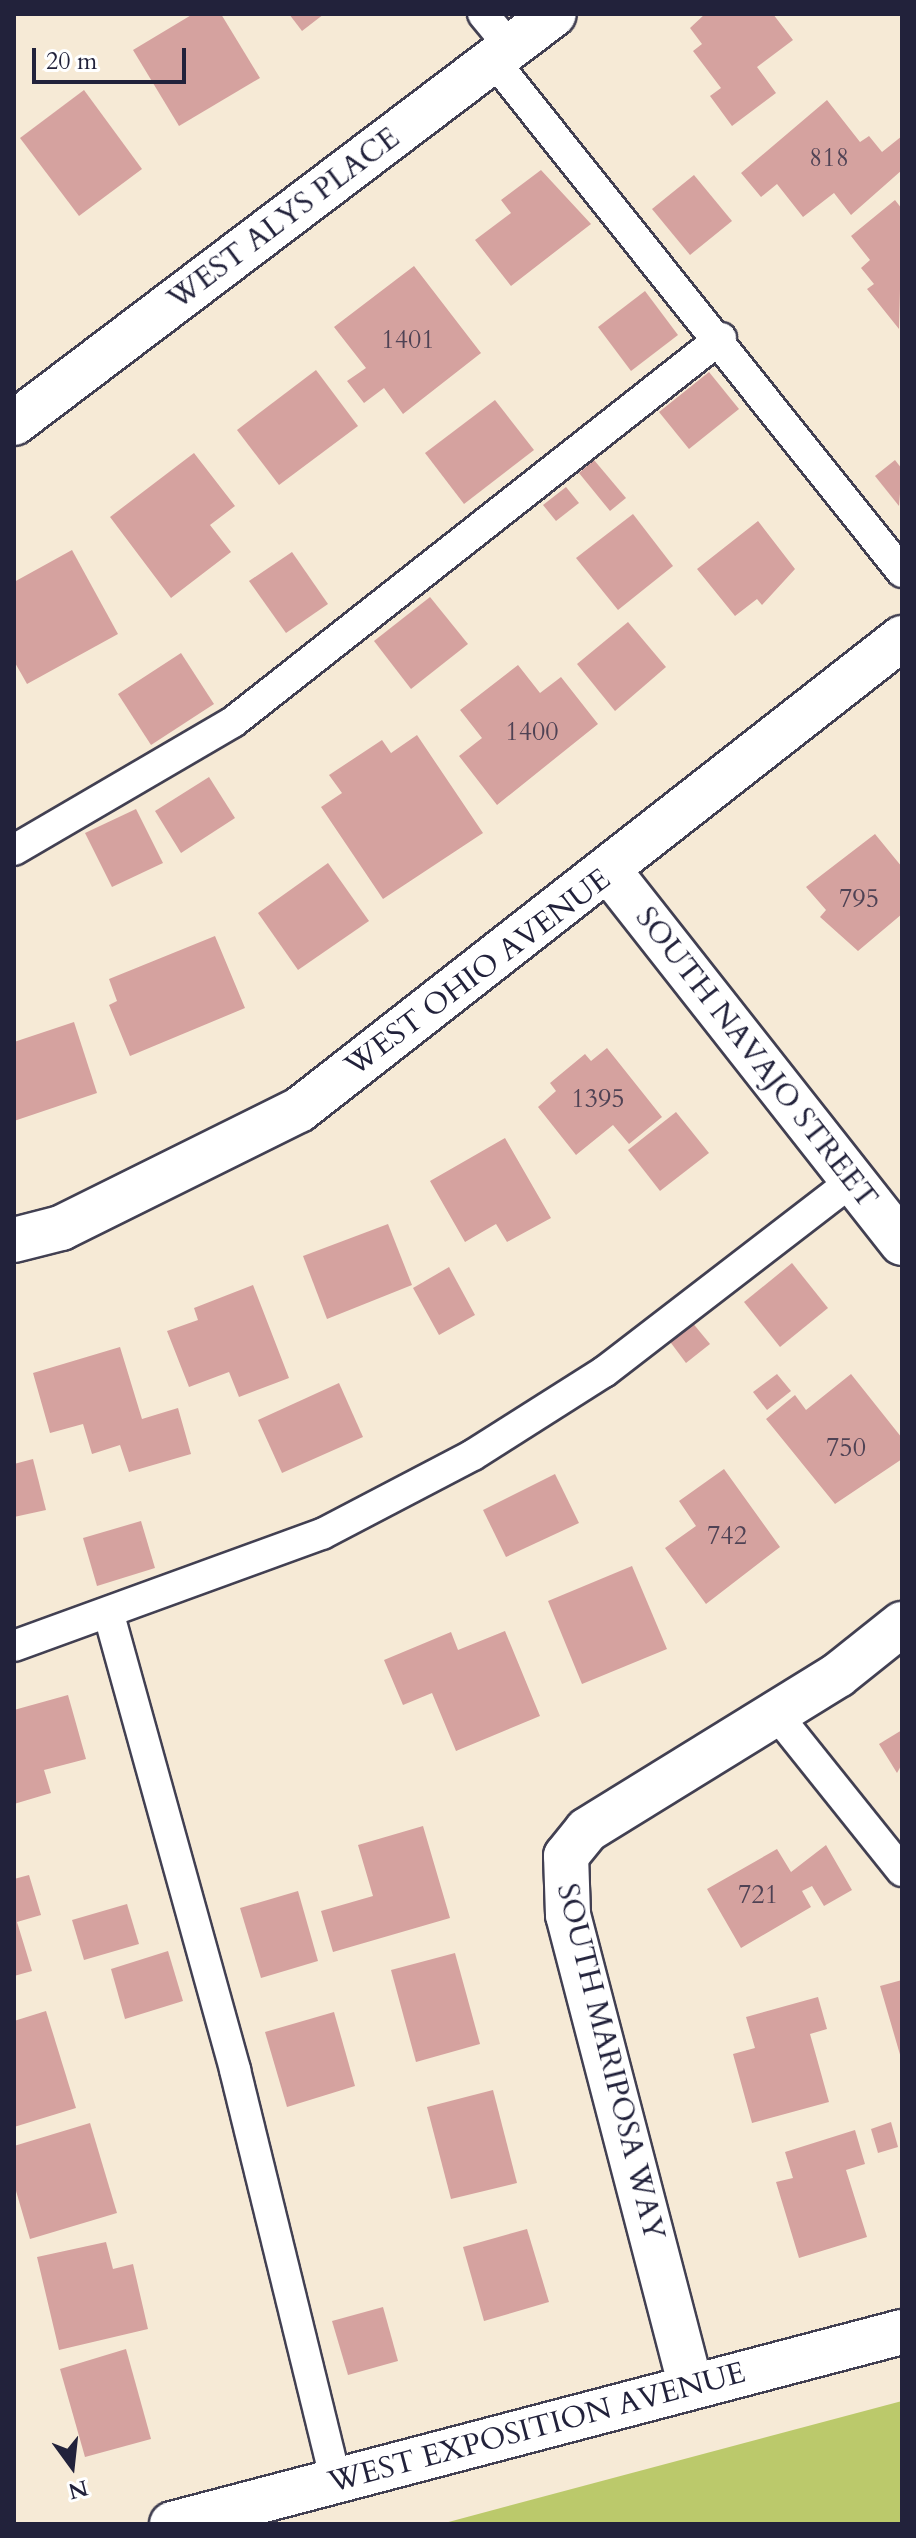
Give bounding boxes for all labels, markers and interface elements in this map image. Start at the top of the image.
scale bar [36,32,190,82]
text: 20 m [46,45,97,78]
street label: WEST ALYS PLACE [161,120,407,318]
house number: 818 [809,142,849,174]
house number: 1401 [381,324,435,356]
house number: 1400 [505,716,559,748]
street label: WEST OHIO AVENUE [338,862,618,1084]
house number: 795 [839,883,879,915]
street label: SOUTH NAVAJO STREET [627,900,885,1216]
house number: 1395 [571,1083,625,1115]
house number: 750 [826,1432,866,1464]
house number: 742 [707,1520,747,1552]
house number: 721 [738,1879,778,1911]
street label: SOUTH MARIPOSA WAY [548,1880,672,2244]
street label: WEST EXPOSITION AVENUE [325,2355,749,2501]
north arrow [32,2426,112,2506]
text: N [65,2472,91,2506]

